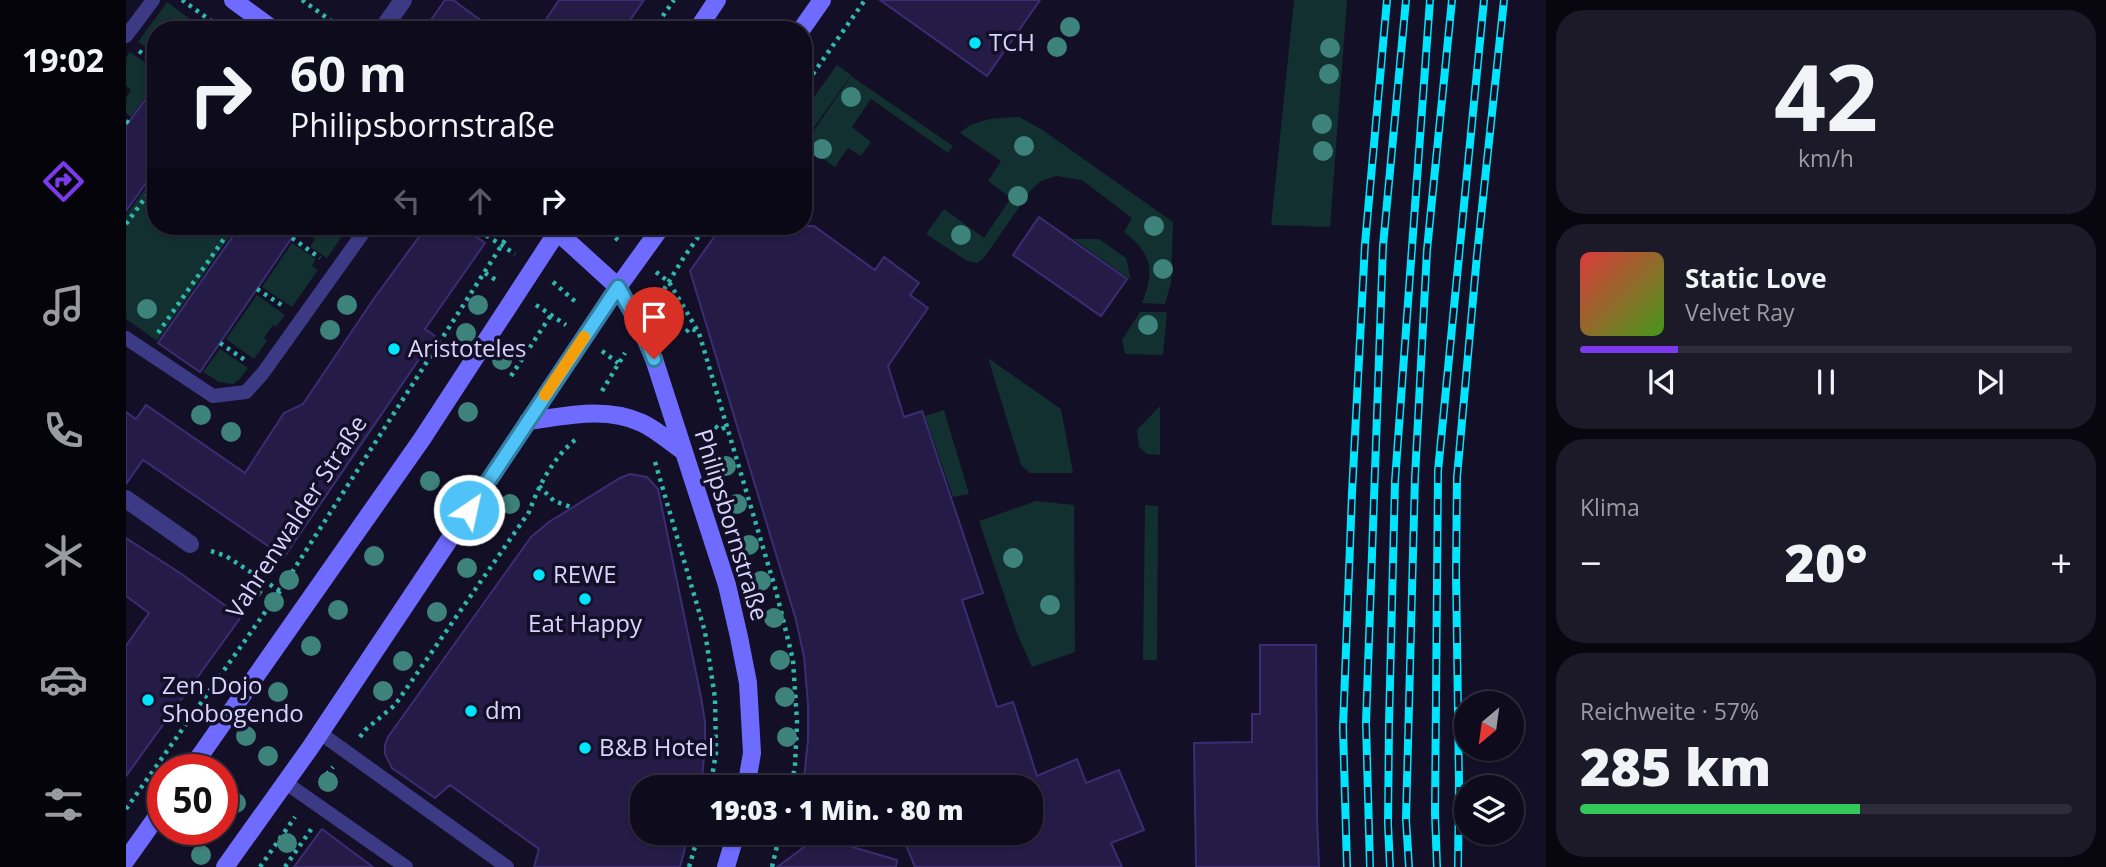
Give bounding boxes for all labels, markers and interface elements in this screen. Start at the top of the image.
place label: TCH [989,25,1035,58]
text: 42 [1774,34,1878,158]
marker: TCH [967,35,983,51]
text: 19:02 [22,38,104,81]
text: 60 m [290,40,407,106]
icon: right [175,49,266,140]
text: Philipsbornstraße [290,103,555,146]
text: km/h [1798,142,1854,174]
icon: directions [39,157,88,206]
icon: left [388,182,426,220]
icon: ahead [461,182,499,220]
icon: right [534,182,572,220]
text: Static Love [1685,260,1827,296]
icon: music [39,281,88,330]
pin [624,287,684,359]
text: Velvet Ray [1685,296,1795,328]
icon: arrive [635,298,673,336]
place label: Aristoteles [408,331,526,364]
marker: Aristoteles [386,341,402,357]
icon: previous [1643,363,1681,401]
icon: pause [1807,363,1845,401]
icon: next [1971,363,2009,401]
icon: phone [39,406,88,455]
street label: Vahrenwalder Straße [218,408,374,624]
street label: Philipsbornstraße [688,425,777,624]
position arrow [432,473,506,547]
text: Klima [1580,491,1640,523]
text: 20° [1785,526,1867,597]
icon: climate [39,531,88,580]
text: − [1580,536,1602,588]
text: + [2050,536,2072,588]
place label: REWE [553,557,617,590]
marker: REWE [531,567,547,583]
marker: Eat Happy [577,591,593,607]
place label: Eat Happy [528,606,643,639]
icon: car [39,655,88,704]
place label: Zen Dojo Shobogendo [162,668,304,729]
north arrow [1454,691,1524,761]
map controls [1454,691,1524,845]
marker: Zen Dojo Shobogendo [140,692,156,708]
place label: dm [485,693,522,726]
text: Reichweite · 57% [1580,695,1759,727]
marker: dm [463,703,479,719]
place label: B&B Hotel [599,730,714,763]
text: 285 km [1580,730,1771,801]
marker: B&B Hotel [577,740,593,756]
speed limit sign: 50 [147,754,238,845]
button: layers [1454,775,1524,845]
icon: filters [39,780,88,829]
text: 19:03 · 1 Min. · 80 m [709,792,964,828]

